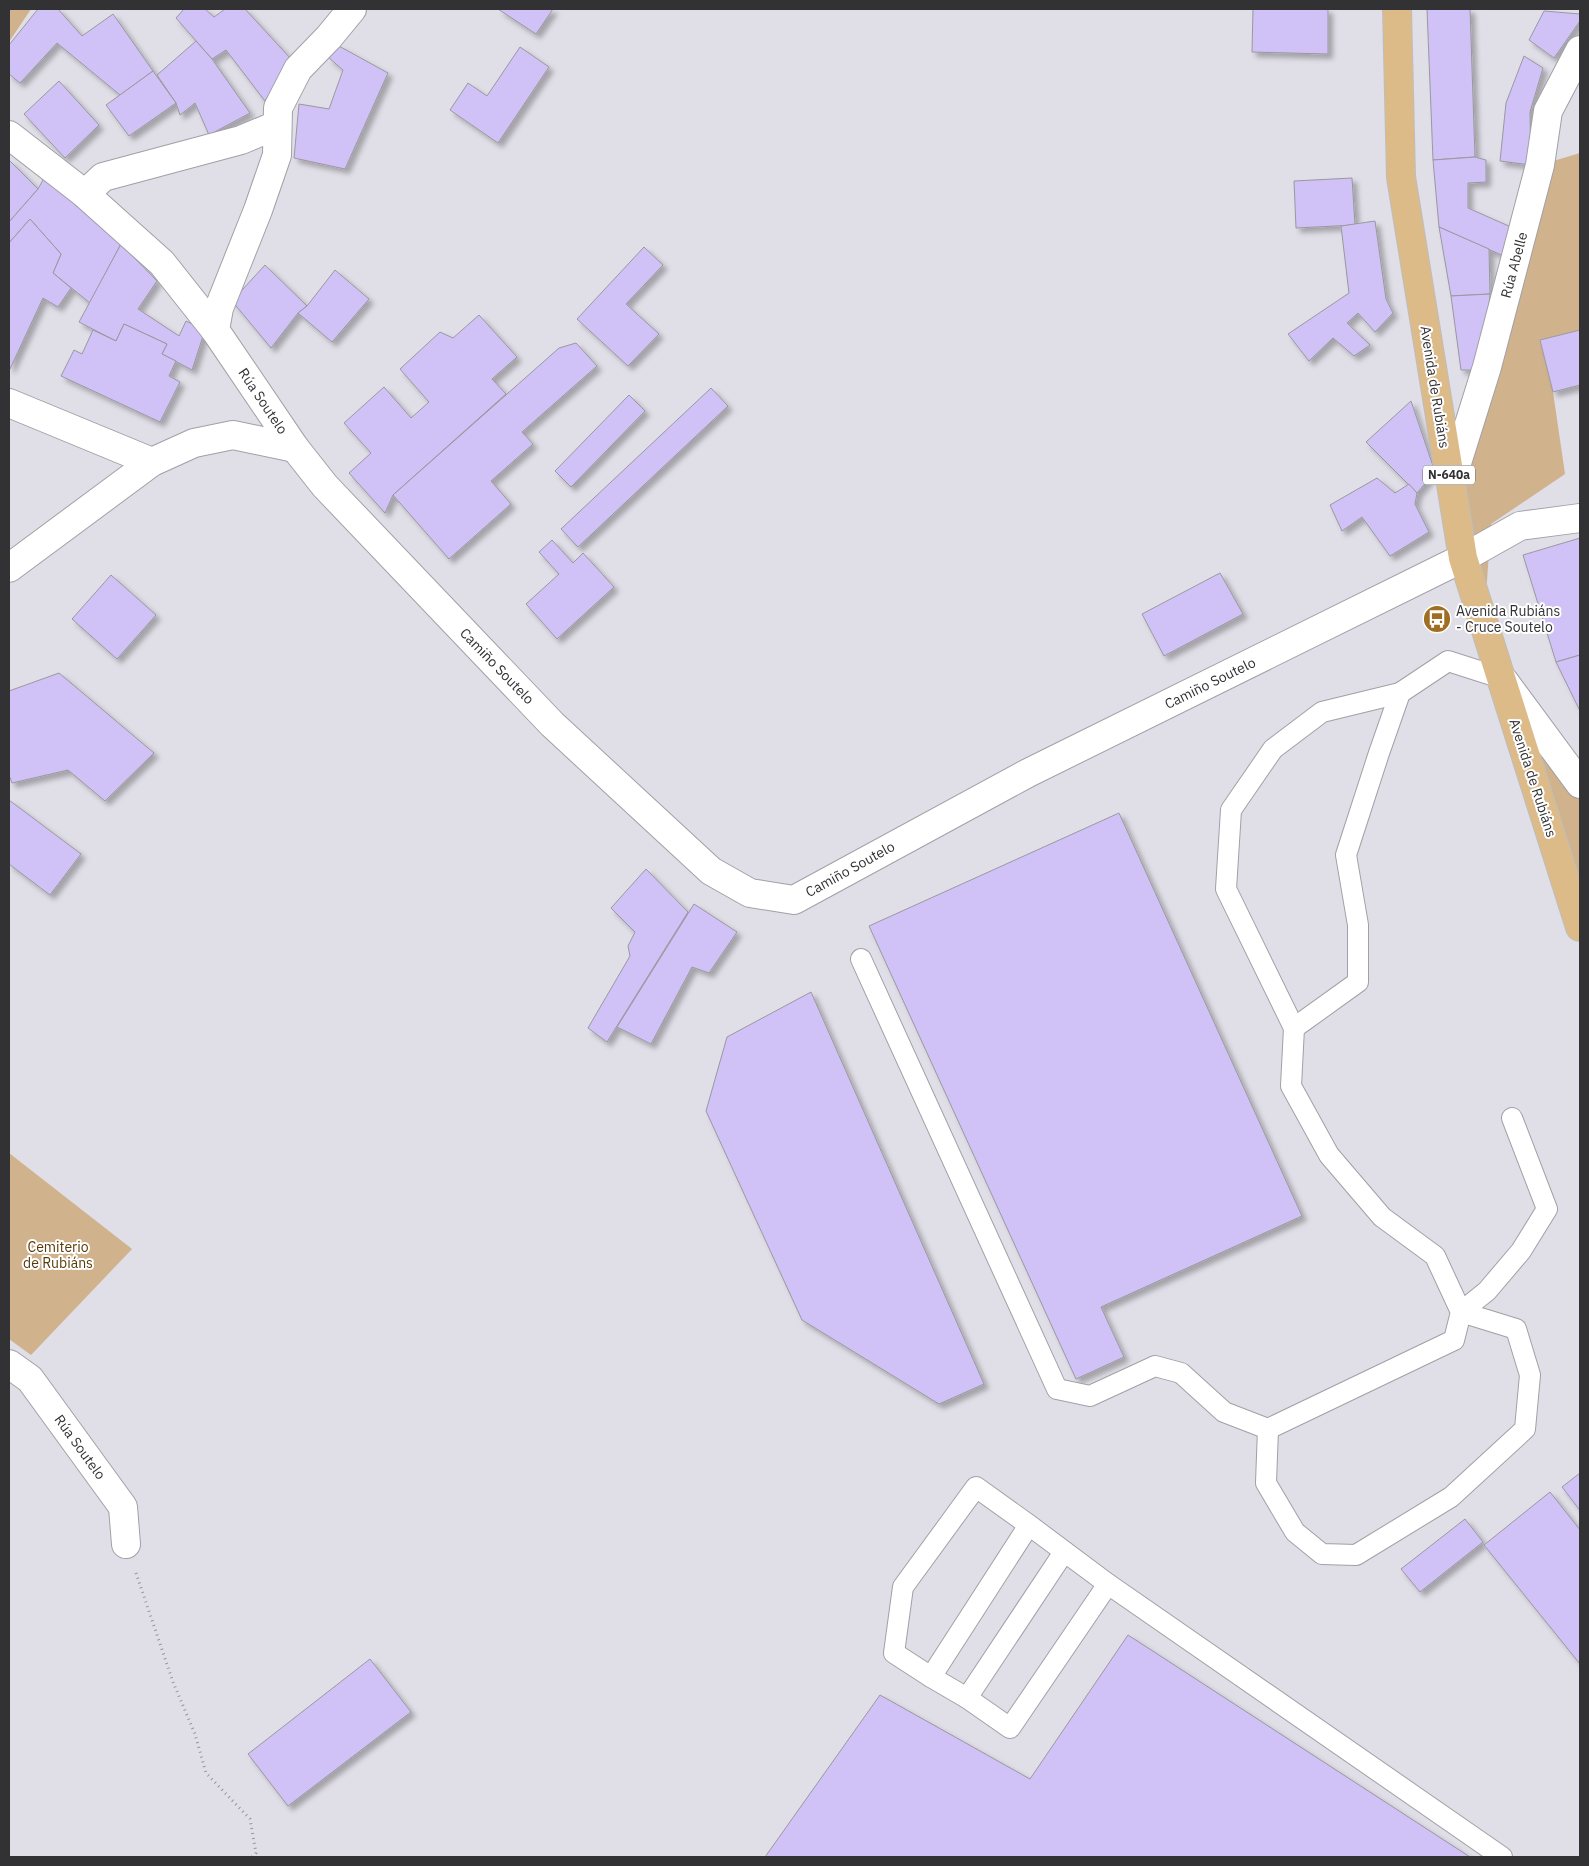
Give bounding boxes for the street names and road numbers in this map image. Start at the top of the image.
street label: Rúa Abelle [1497,230,1532,300]
street label: Avenida de Rubiáns [1416,325,1454,450]
street label: Rúa Soutelo [234,365,292,438]
road number: N-640a [1423,466,1475,484]
street label: Camiño Soutelo [456,624,538,708]
street label: Camiño Soutelo [1162,653,1259,713]
street label: Avenida de Rubiáns [1505,717,1561,840]
street label: Camiño Soutelo [802,837,898,901]
street label: Rúa Soutelo [50,1411,110,1483]

